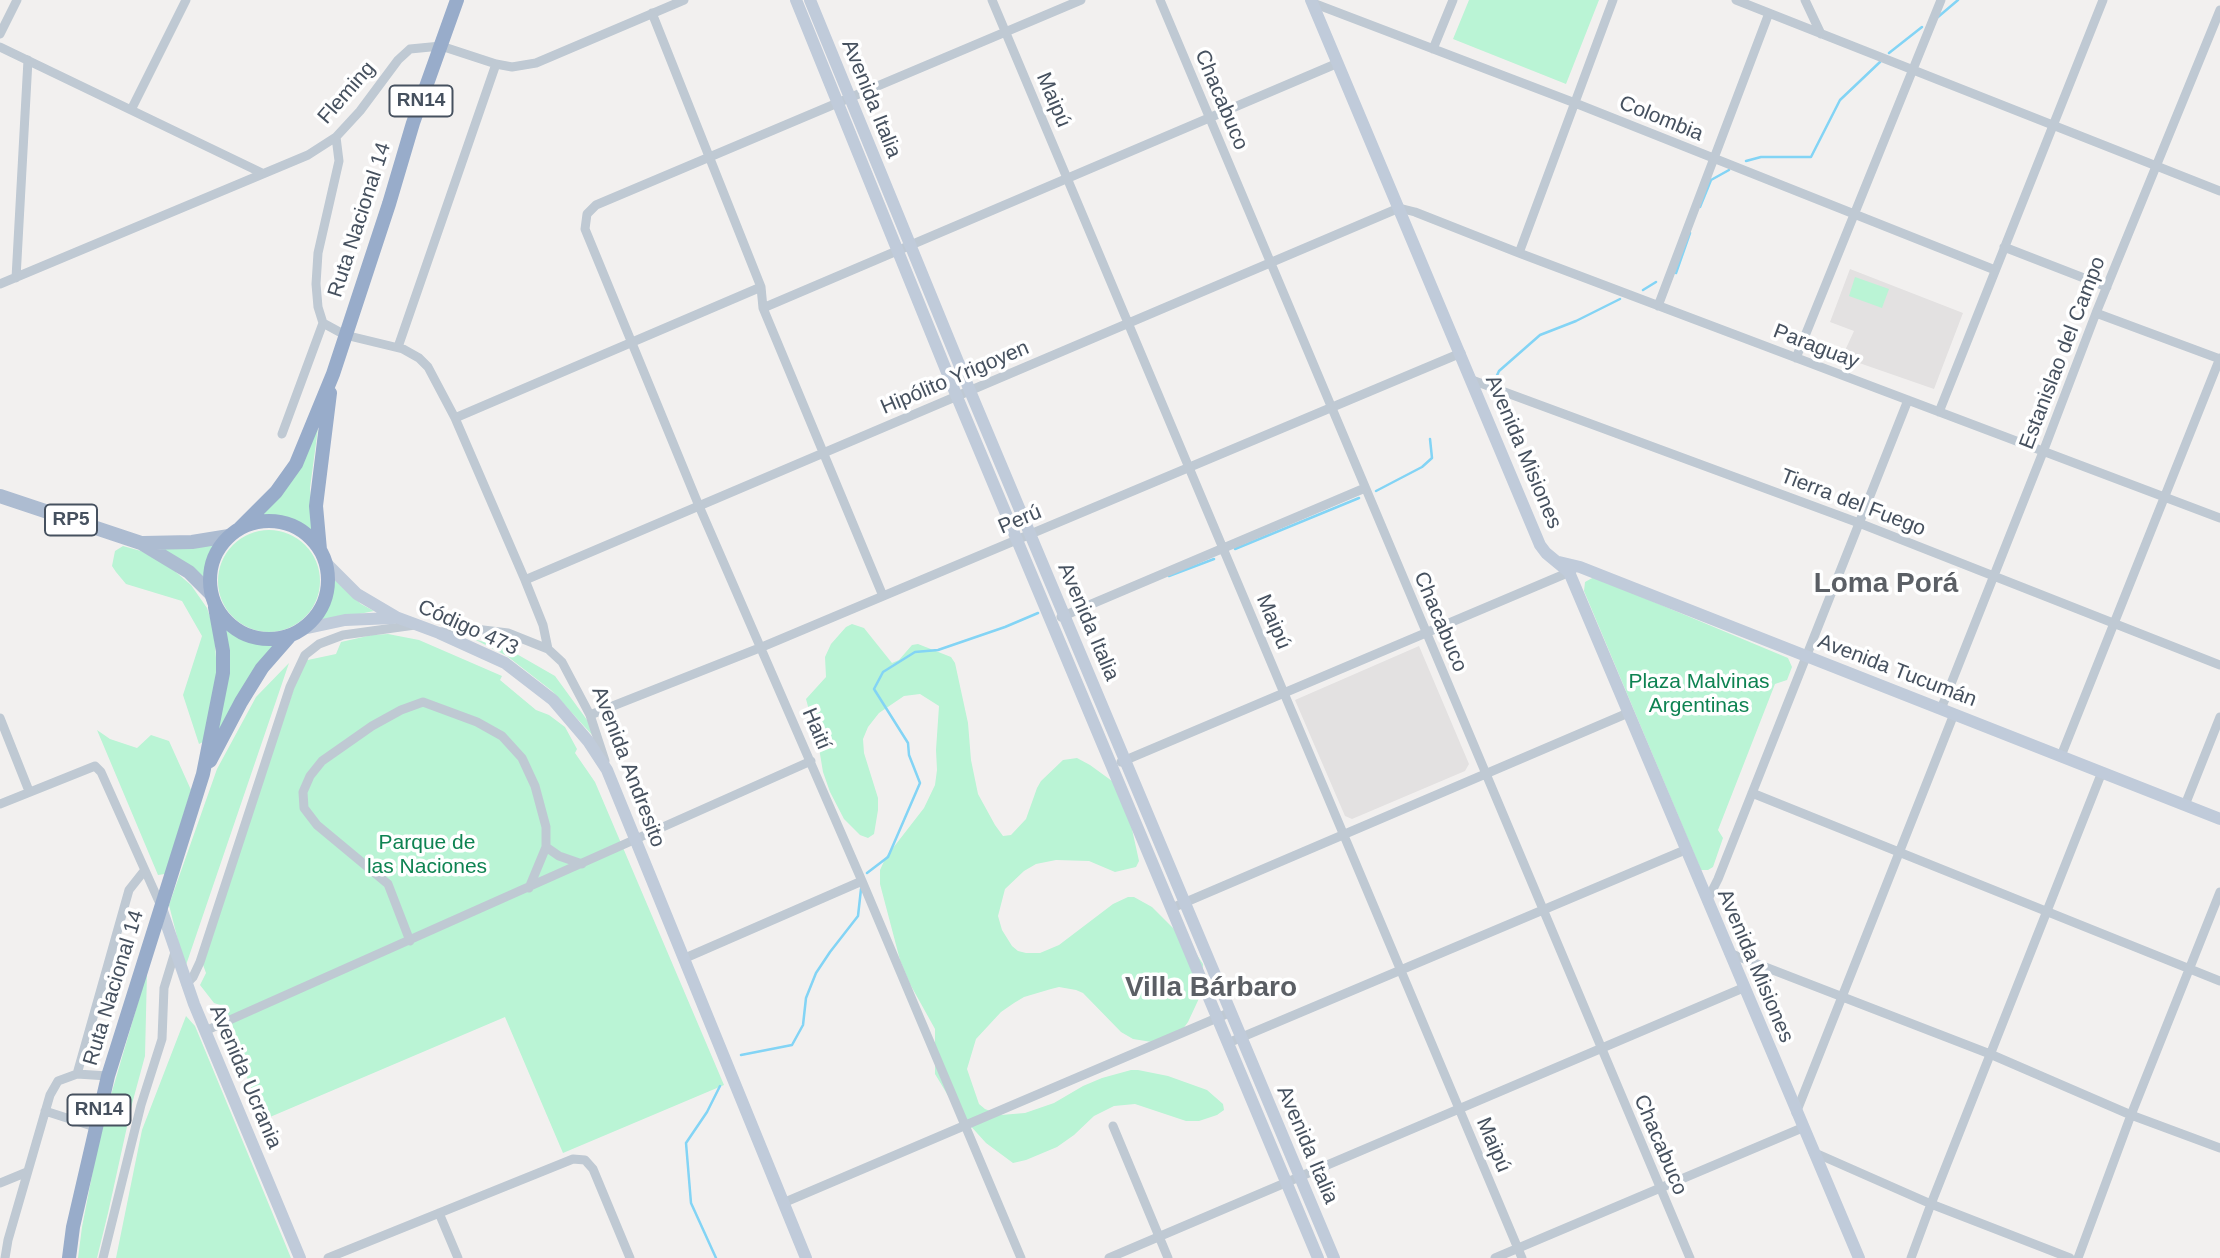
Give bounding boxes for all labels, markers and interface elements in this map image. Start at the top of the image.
street label: Avenida Italia [836,36,906,162]
street label: Chacabuco [1189,46,1253,154]
street label: Fleming [313,57,381,129]
street label: Maipú [1030,69,1076,131]
road number: RN14 [390,86,452,116]
street label: Colombia [1615,91,1707,147]
street label: Ruta Nacional 14 [323,139,397,301]
street label: Estanislao del Campo [2015,253,2111,453]
street label: Paraguay [1770,319,1862,375]
street label: Hipólito Yrigoyen [877,335,1033,421]
street label: Avenida Misiones [1479,372,1567,532]
street label: Tierra del Fuego [1777,464,1929,542]
street label: Perú [995,500,1045,540]
road number: RP5 [45,505,97,536]
street label: Avenida Italia [1052,559,1124,685]
district label: Loma Porá [1814,567,1958,601]
street label: Chacabuco [1408,568,1472,676]
street label: Maipú [1250,591,1296,653]
street label: Código 473 [414,595,522,661]
street label: Avenida Tucumán [1814,629,1980,713]
park label: Plaza Malvinas Argentinas [1628,669,1770,719]
street label: Avenida Andresito [586,683,670,851]
street label: Haití [796,704,836,754]
park label: Parque de las Naciones [367,830,487,880]
street label: Avenida Misiones [1711,886,1799,1046]
street label: Ruta Nacional 14 [78,907,150,1069]
district label: Villa Bárbaro [1125,971,1297,1005]
street label: Avenida Ucrania [203,1001,287,1153]
street label: Avenida Italia [1271,1082,1343,1208]
street label: Chacabuco [1628,1091,1692,1199]
road number: RN14 [68,1094,130,1126]
street label: Maipú [1470,1114,1516,1176]

